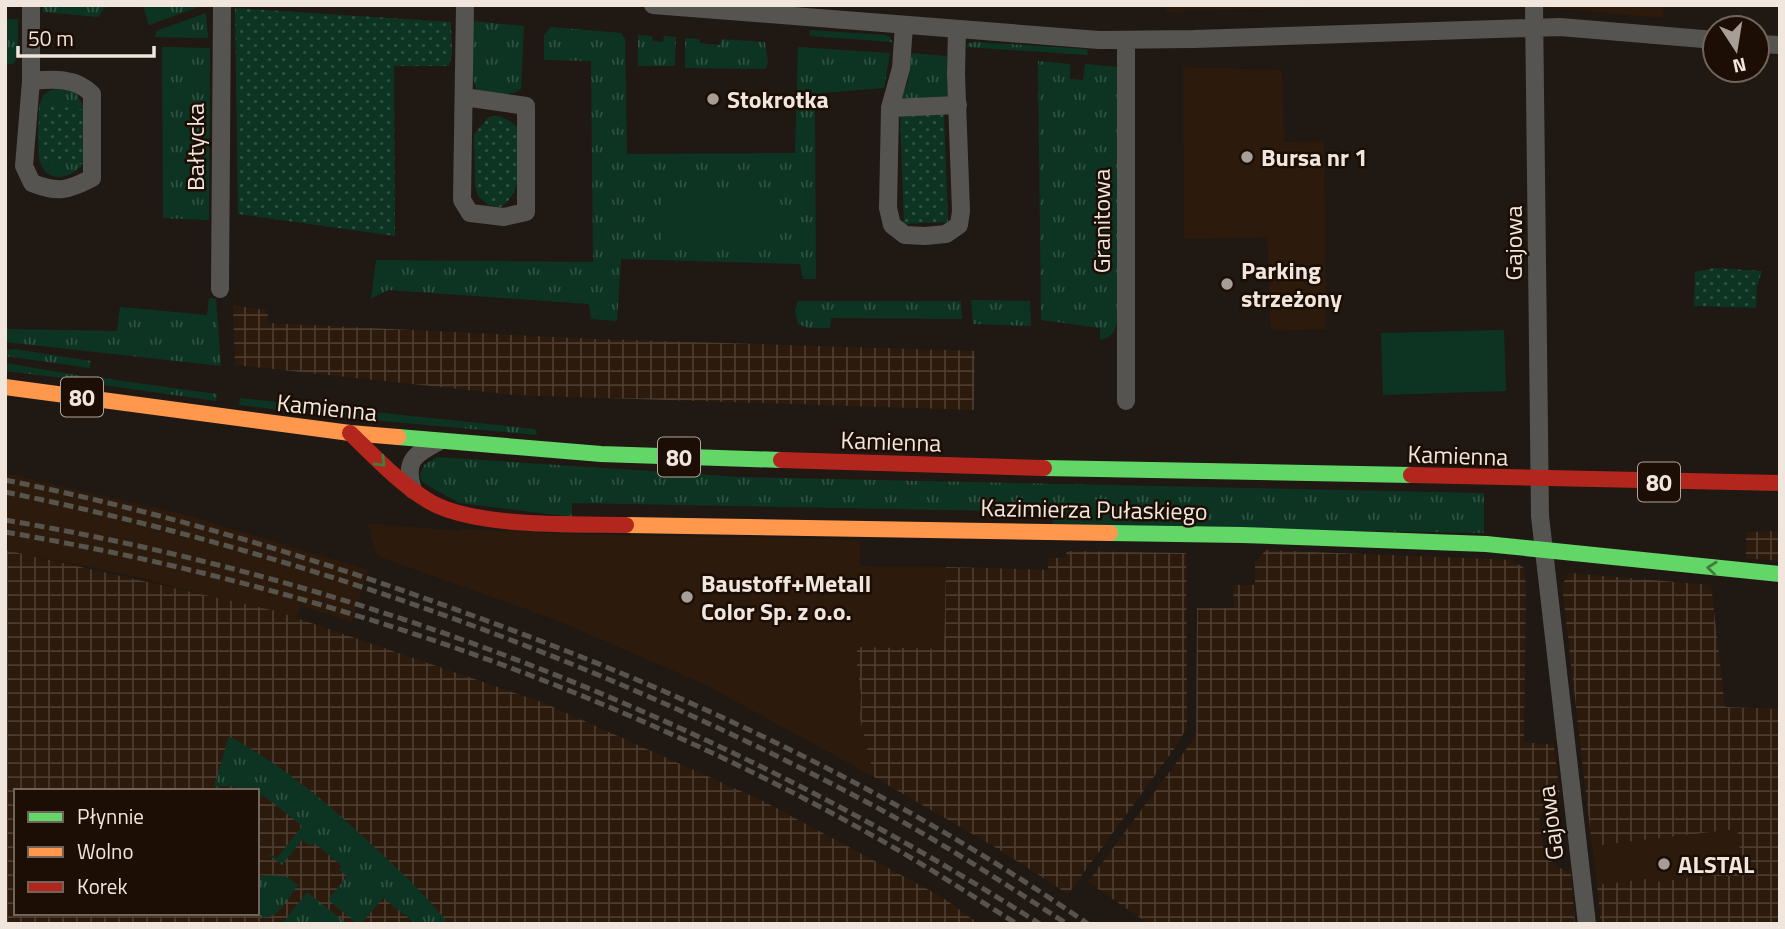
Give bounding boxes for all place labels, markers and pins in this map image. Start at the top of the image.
place label: Stokrotka [727,81,829,117]
marker: Stokrotka [705,91,721,107]
place label: Bursa nr 1 [1261,139,1368,175]
marker: Bursa nr 1 [1239,149,1255,165]
place label: Parking strzeżony [1241,252,1342,316]
marker: Parking strzeżony [1219,276,1235,292]
place label: Baustoff+Metall Color Sp. z o.o. [701,565,871,629]
marker: Baustoff+Metall Color Sp. z o.o. [679,589,695,605]
place label: ALSTAL [1678,846,1755,882]
marker: ALSTAL [1656,856,1672,872]

